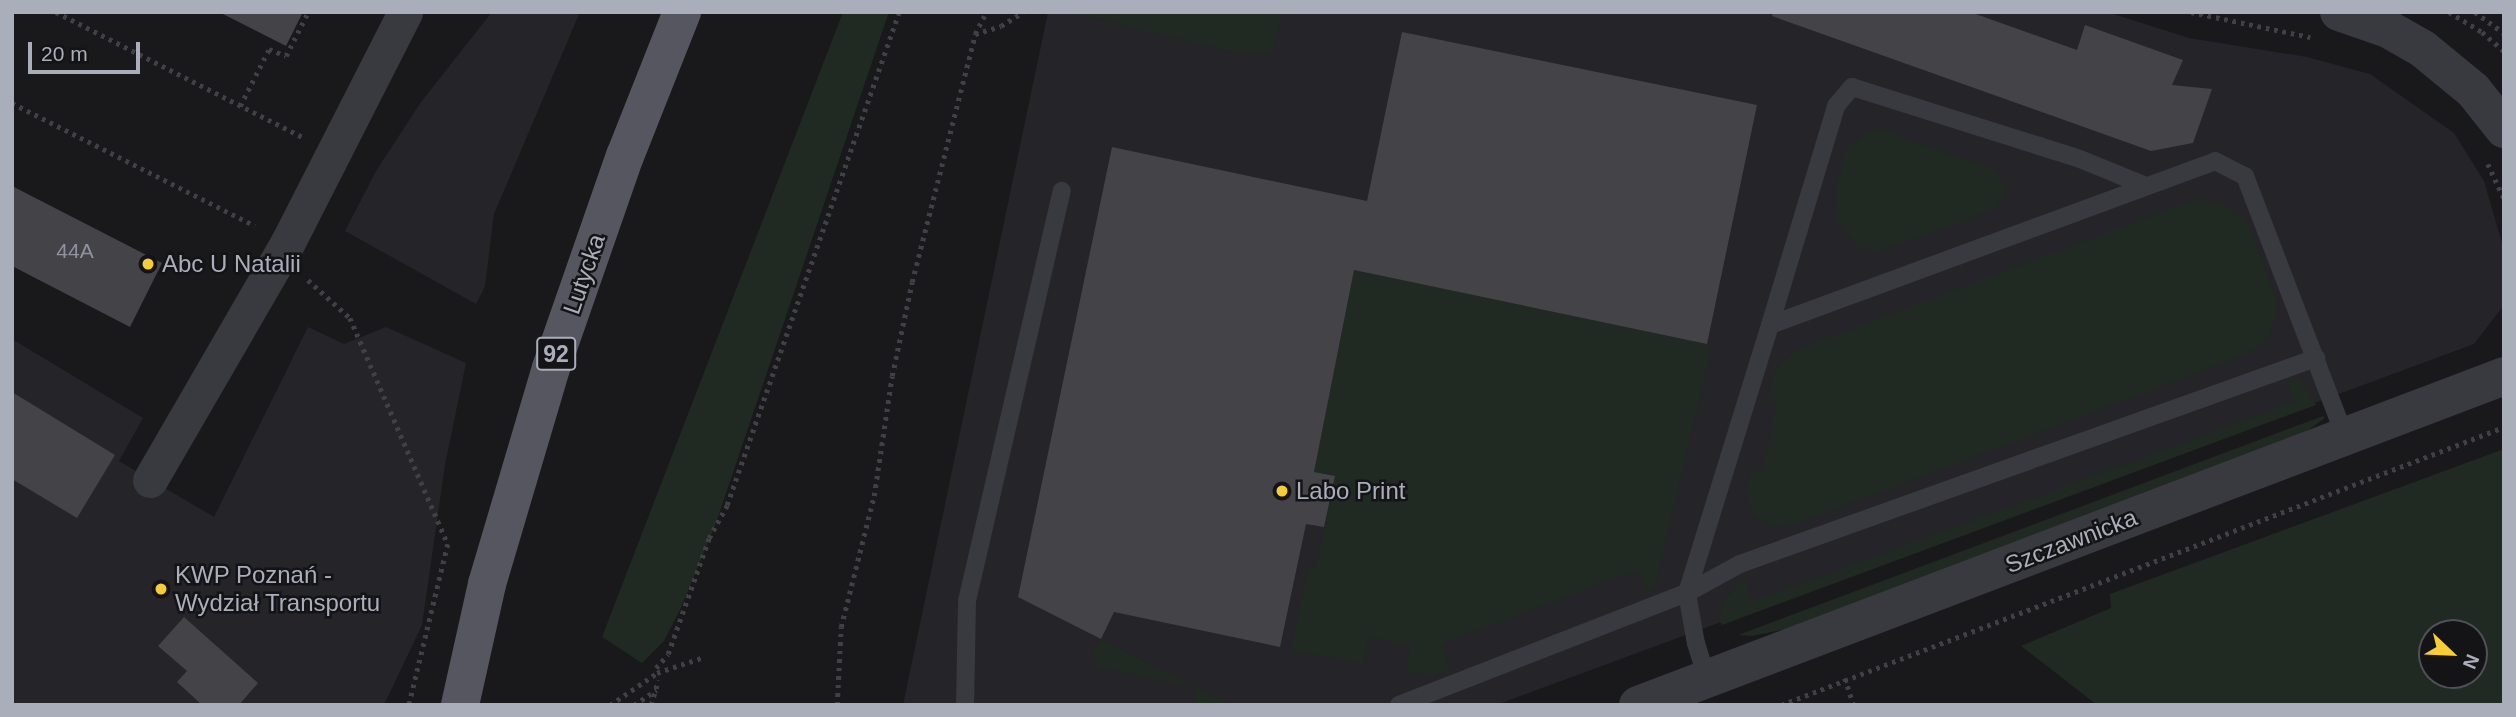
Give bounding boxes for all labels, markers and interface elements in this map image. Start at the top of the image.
scale bar [32,28,144,72]
text: 20 m [41,42,88,65]
street label: Lutycka [557,230,611,318]
house number: 44A [56,238,94,264]
place label: Abc U Natalii [162,250,301,278]
marker: Abc U Natalii [140,256,156,272]
road number: 92 [535,334,577,374]
place label: Labo Print [1296,477,1405,505]
marker: Labo Print [1274,483,1290,499]
street label: Szczawnicka [2001,503,2141,579]
place label: KWP Poznań - Wydział Transportu [175,561,381,617]
marker: KWP Poznań - Wydział Transportu [153,581,169,597]
north arrow [2418,619,2488,689]
text: N [2459,651,2483,672]

